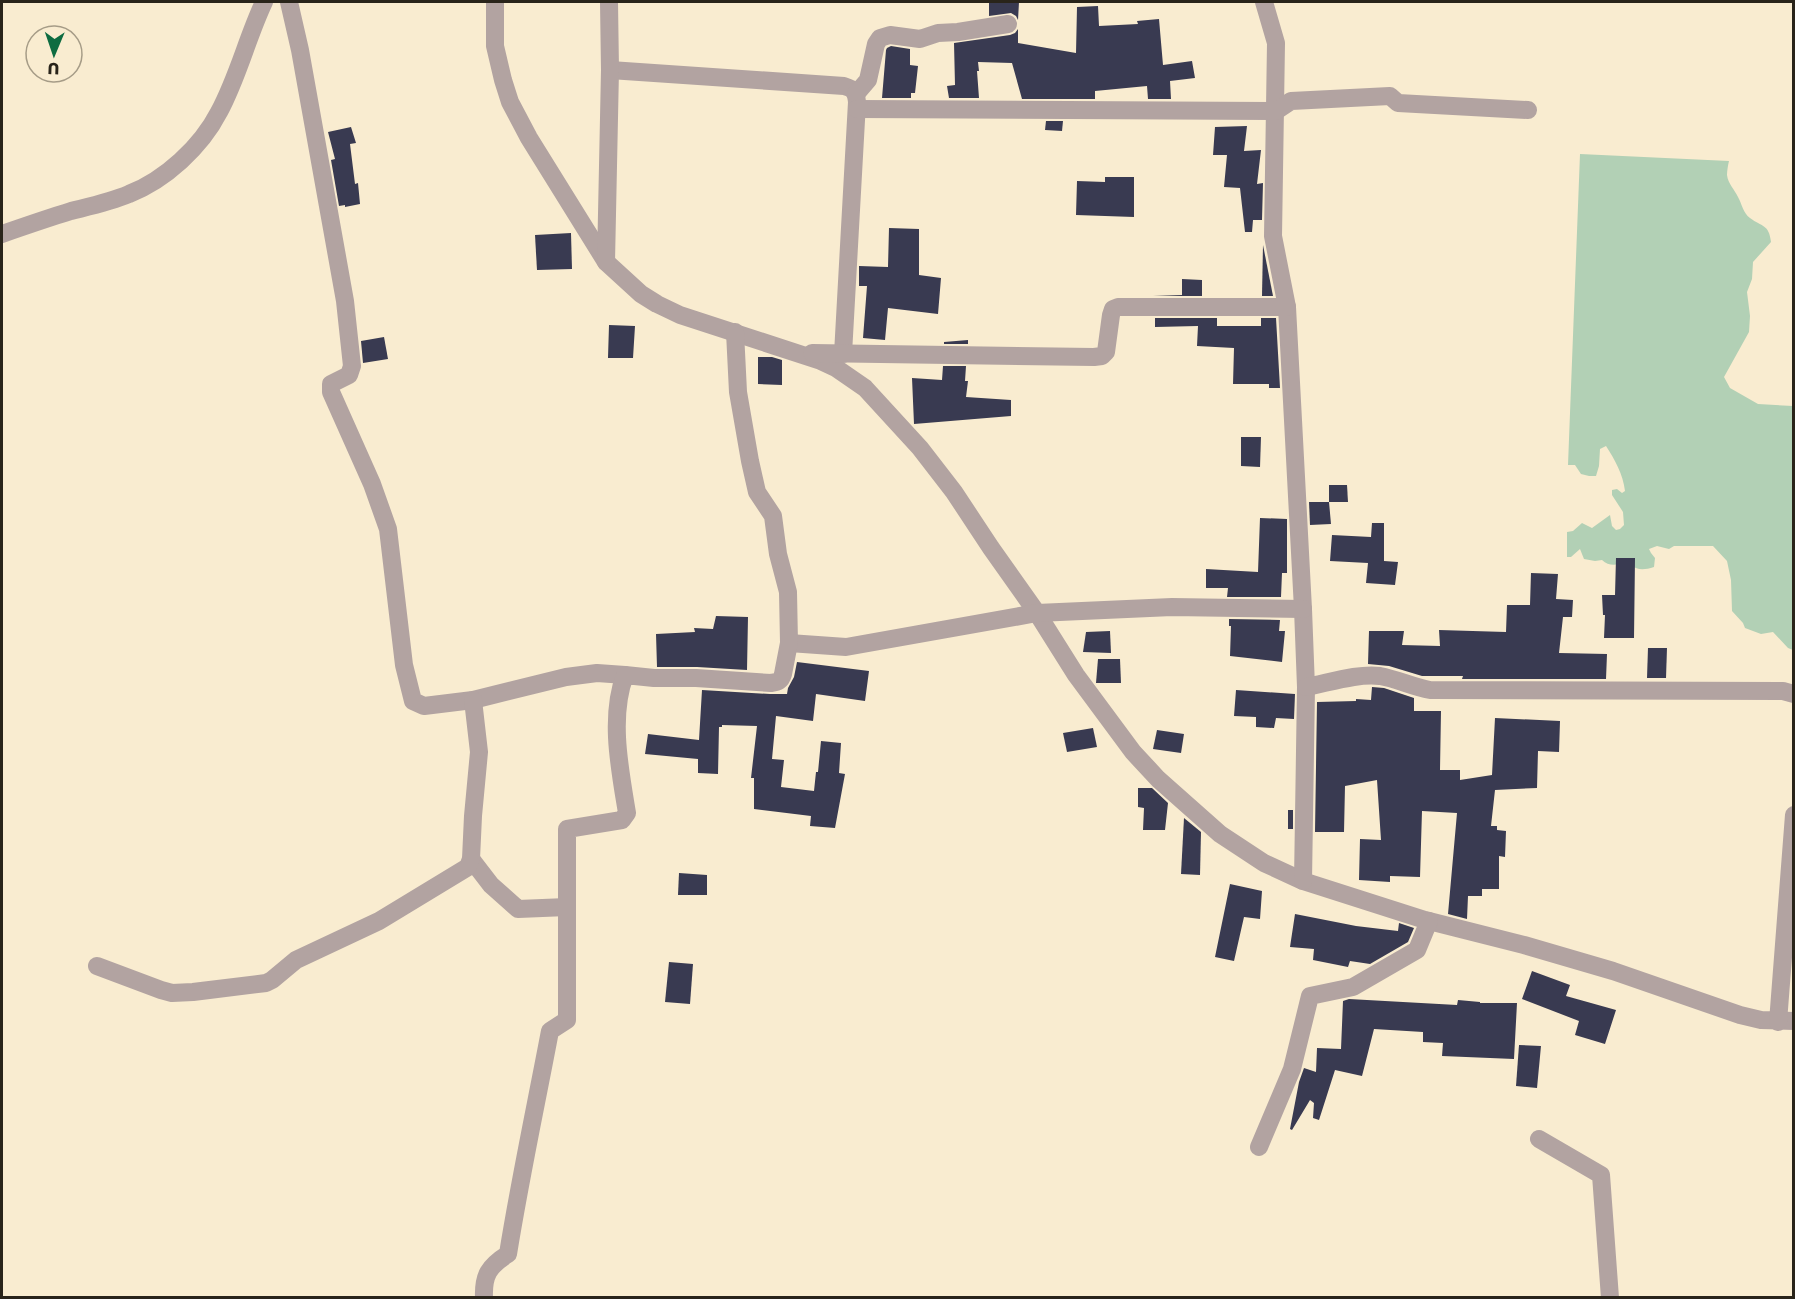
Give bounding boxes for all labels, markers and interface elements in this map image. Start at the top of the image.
north arrow [24,24,84,84]
text: U [47,59,60,79]

